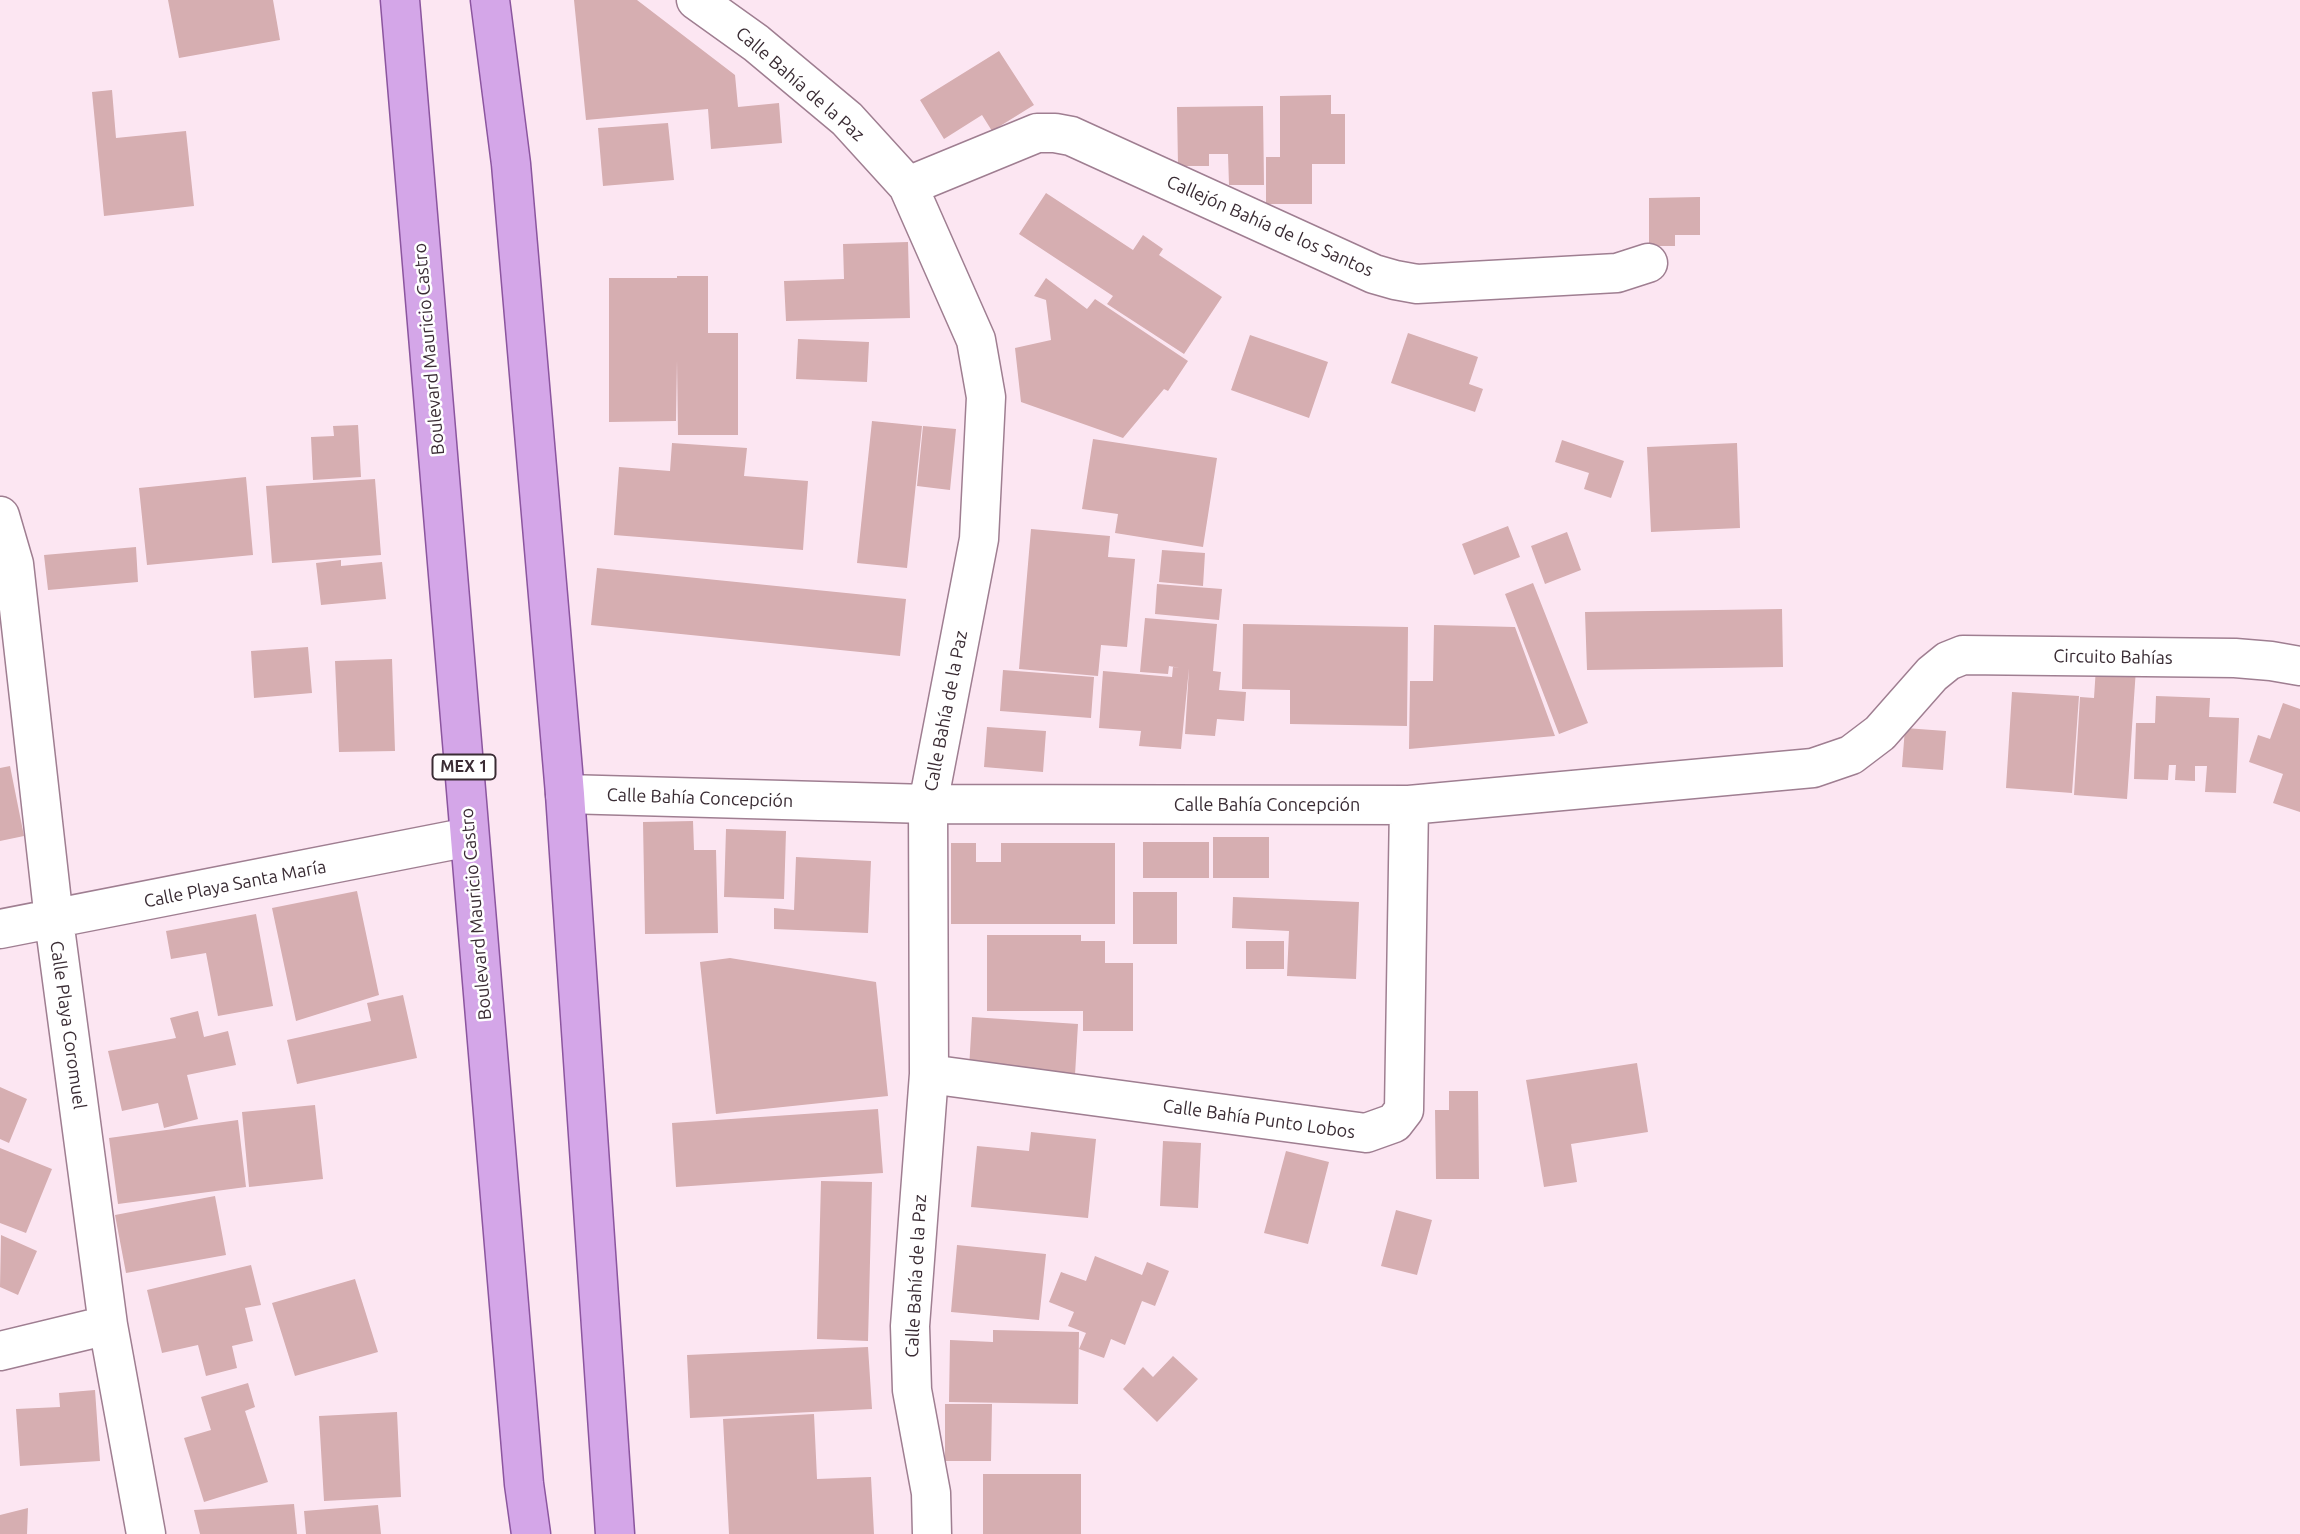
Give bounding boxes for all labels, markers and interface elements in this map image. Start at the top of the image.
street label: Calle Bahía de la Paz [731,22,869,146]
street label: Callejón Bahía de los Santos [1163,171,1377,281]
street label: Boulevard Mauricio Castro [409,242,449,456]
street label: Calle Bahía de la Paz [920,629,972,793]
street label: Circuito Bahías [2053,645,2173,669]
road number: MEX 1 [433,754,496,780]
street label: Calle Bahía Concepción [606,784,794,812]
street label: Calle Bahía Concepción [1174,794,1360,816]
street label: Boulevard Mauricio Castro [456,807,496,1021]
street label: Calle Playa Santa María [142,856,328,912]
street label: Calle Playa Coromuel [45,939,91,1111]
street label: Calle Bahía Punto Lobos [1161,1095,1357,1143]
street label: Calle Bahía de la Paz [901,1194,931,1358]

